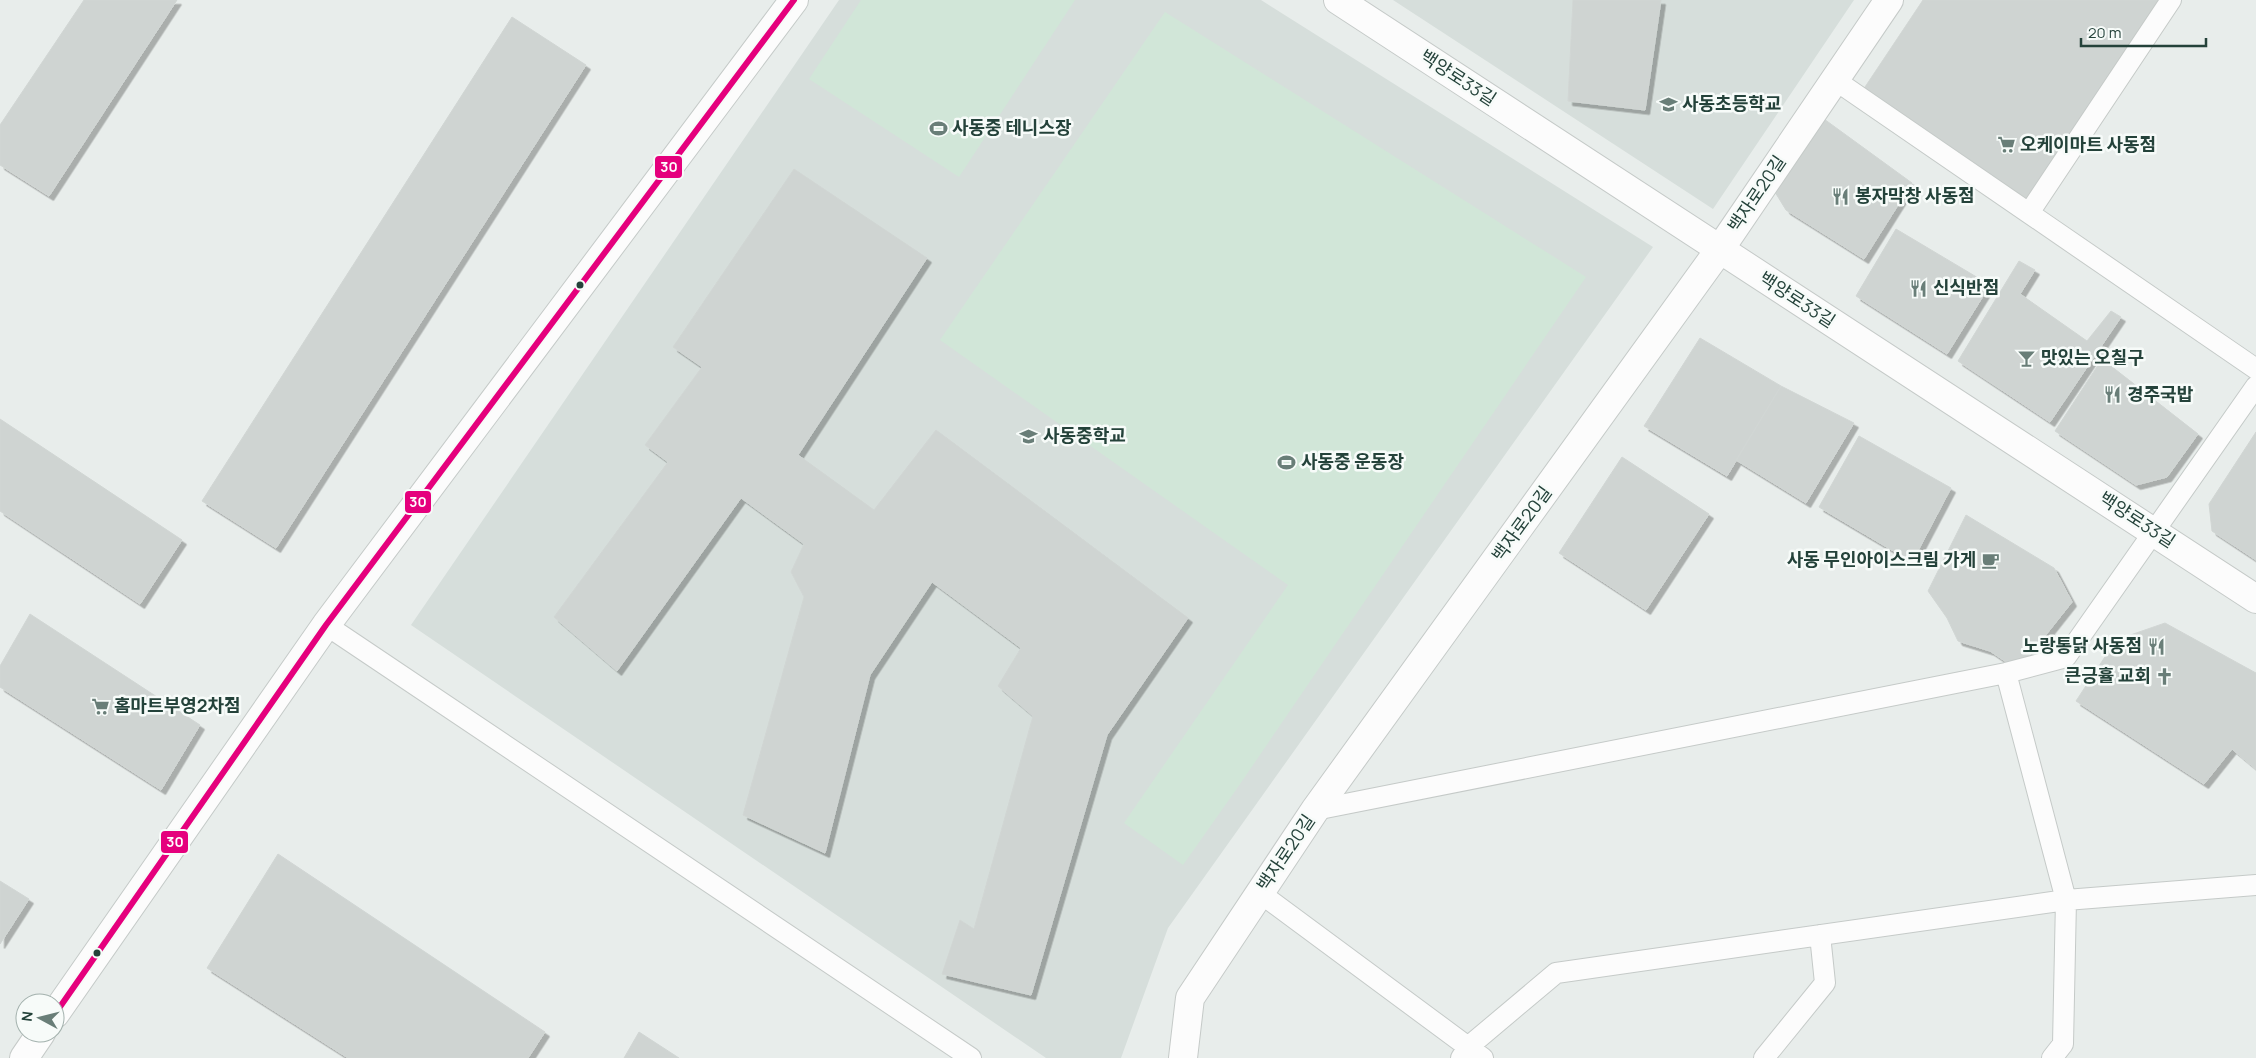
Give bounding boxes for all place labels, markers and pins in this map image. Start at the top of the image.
place label: 사동초등학교 [1682,91,1781,115]
school or university icon: 사동초등학교 [1658,94,1678,114]
place label: 사동중 테니스장 [952,115,1072,139]
sports icon: 사동중 테니스장 [928,118,948,138]
place label: 오케이마트 사동점 [2020,132,2156,156]
supermarket icon: 오케이마트 사동점 [1996,135,2016,155]
place label: 봉자막창 사동점 [1855,183,1975,207]
restaurant icon: 봉자막창 사동점 [1831,186,1851,206]
place label: 신식반점 [1933,275,1999,299]
restaurant icon: 신식반점 [1909,278,1929,298]
unlabelled marker [575,280,585,290]
place label: 맛있는 오칠구 [2041,345,2144,369]
bar icon: 맛있는 오칠구 [2017,348,2037,368]
place label: 경주국밥 [2127,382,2194,406]
restaurant icon: 경주국밥 [2103,385,2123,405]
place label: 사동중학교 [1043,423,1126,447]
school or university icon: 사동중학교 [1019,426,1039,446]
place label: 사동중 운동장 [1301,449,1404,473]
sports icon: 사동중 운동장 [1277,452,1297,472]
place label: 사동 무인아이스크림 가게 [1787,547,1976,571]
cafe icon: 사동 무인아이스크림 가게 [1980,550,2000,570]
place label: 노랑통닭 사동점 [2022,633,2142,657]
restaurant icon: 노랑통닭 사동점 [2146,636,2166,656]
place label: 큰긍휼 교회 [2065,663,2151,687]
church icon: 큰긍휼 교회 [2155,666,2175,686]
place label: 홈마트부영2차점 [114,693,241,717]
supermarket icon: 홈마트부영2차점 [90,696,110,716]
unlabelled marker [92,948,102,958]

